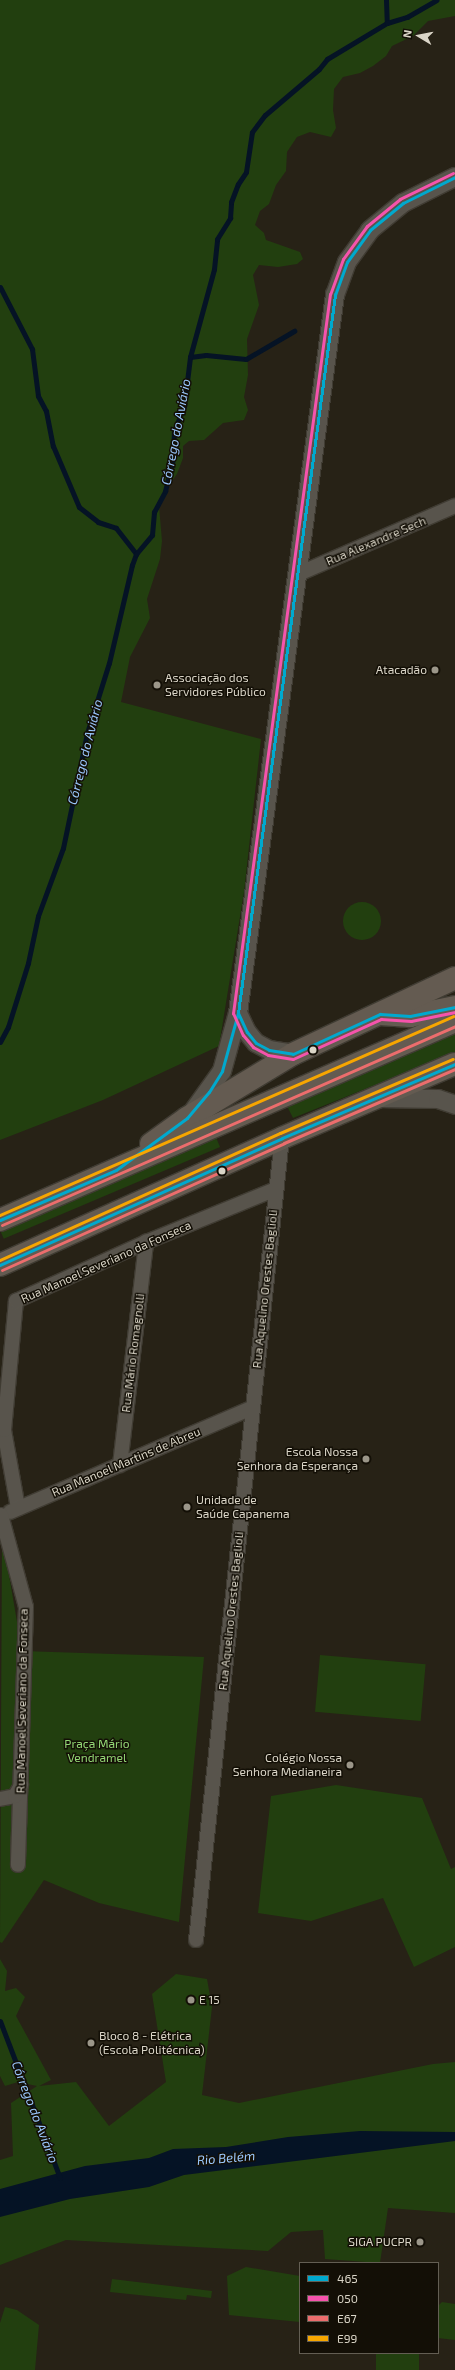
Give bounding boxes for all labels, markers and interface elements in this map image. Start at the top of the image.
north arrow [399,16,439,56]
text: N [400,29,414,39]
water label: Córrego do Aviário [158,377,194,487]
street label: Rua Alexandre Sech [324,513,428,569]
place label: Atacadão [376,663,427,677]
marker: Atacadão [430,665,440,675]
place label: Associação dos Servidores Público [165,671,266,699]
marker: Associação dos Servidores Público [152,680,162,690]
water label: Córrego do Aviário [64,698,106,806]
unlabelled marker [308,1045,318,1055]
unlabelled marker [217,1166,227,1176]
street label: Rua Aquelino Orestes Baglioli [249,1209,281,1369]
street label: Rua Manoel Severiano da Fonseca [19,1218,193,1306]
street label: Rua Mário Romagnolli [119,1293,147,1413]
street label: Rua Manoel Martins de Abreu [49,1424,203,1500]
place label: Escola Nossa Senhora da Esperança [237,1445,358,1473]
marker: Escola Nossa Senhora da Esperança [361,1454,371,1464]
place label: Unidade de Saúde Capanema [196,1493,290,1521]
marker: Unidade de Saúde Capanema [181,1501,193,1513]
street label: Rua Aquelino Orestes Baglioli [215,1531,247,1691]
street label: Rua Manoel Severiano da Fonseca [13,1608,31,1794]
park label: Praça Mário Vendramel [64,1737,130,1765]
place label: Colégio Nossa Senhora Medianeira [233,1751,342,1779]
marker: Colégio Nossa Senhora Medianeira [345,1760,355,1770]
place label: E 15 [199,1993,220,2007]
marker: E 15 [186,1995,196,2005]
place label: Bloco 8 - Elétrica (Escola Politécnica) [99,2029,204,2057]
marker: Bloco 8 - Elétrica (Escola Politécnica) [86,2038,96,2048]
water label: Córrego do Aviário [8,2059,62,2165]
water label: Rio Belém [196,2148,256,2168]
place label: SIGA PUCPR [348,2235,412,2249]
marker: SIGA PUCPR [415,2237,425,2247]
legend [299,2262,439,2354]
text: 465 [337,2271,358,2285]
text: 050 [337,2291,358,2305]
text: E67 [337,2311,357,2325]
text: E99 [337,2331,357,2345]

